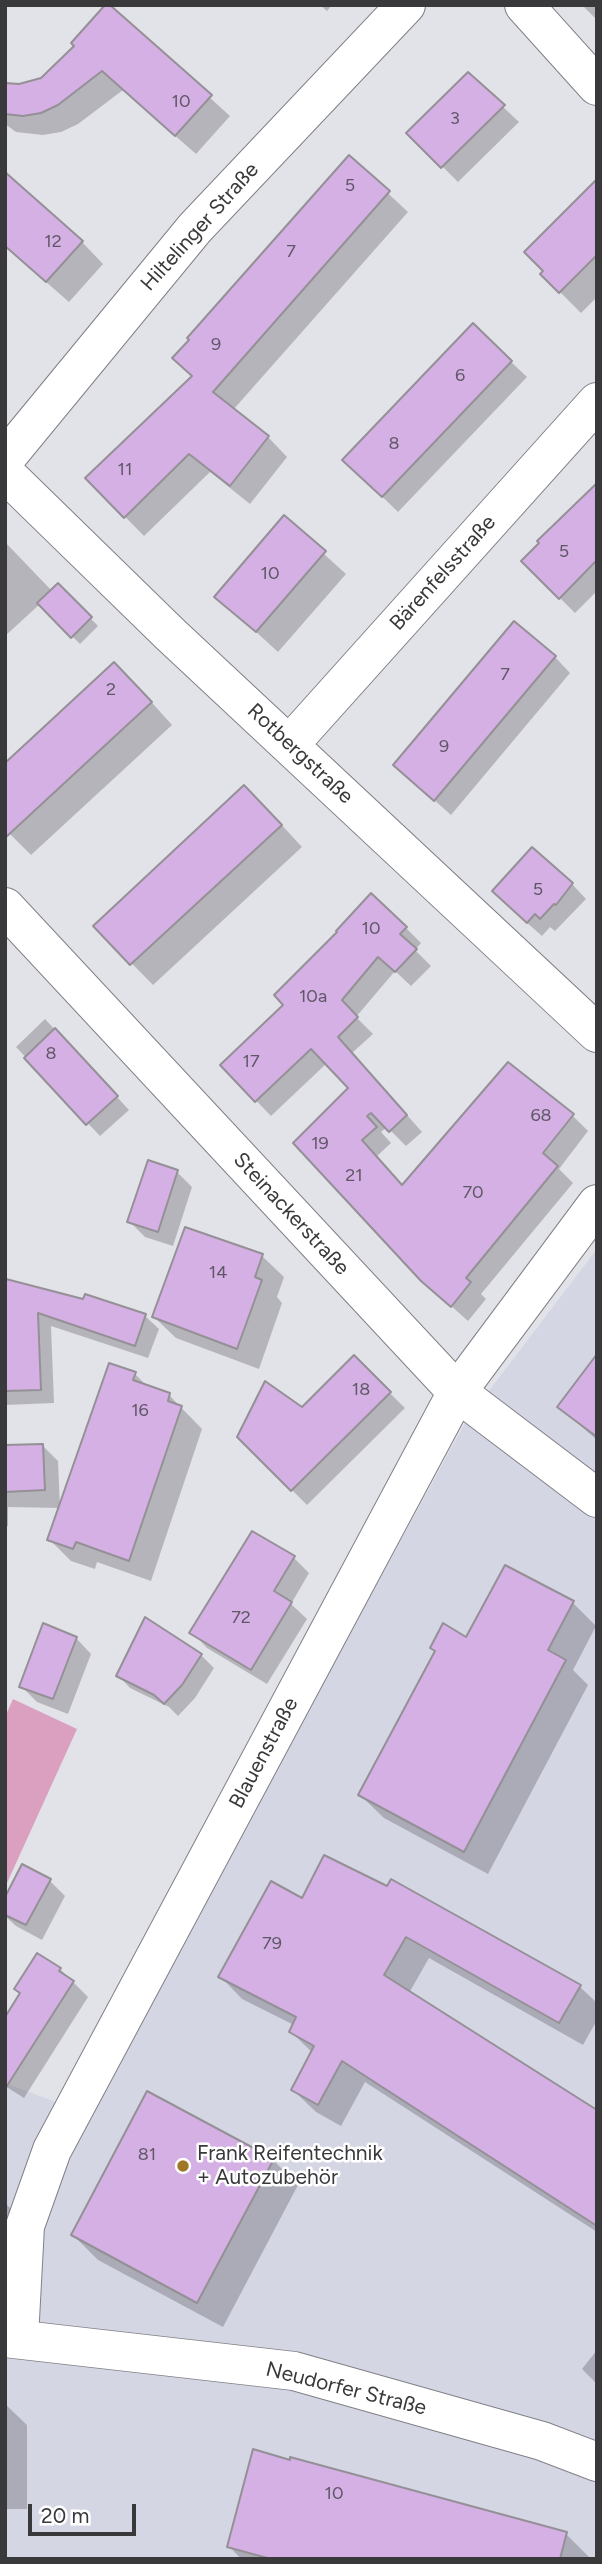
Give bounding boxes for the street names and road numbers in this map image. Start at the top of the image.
street label: Hiltelinger Straße [136,158,264,296]
street label: Bärenfelsstraße [385,510,501,636]
street label: Rotbergstraße [242,699,358,809]
street label: Steinackerstraße [228,1148,354,1280]
street label: Blauenstraße [224,1693,304,1813]
street label: Neudorfer Straße [263,2357,429,2421]

